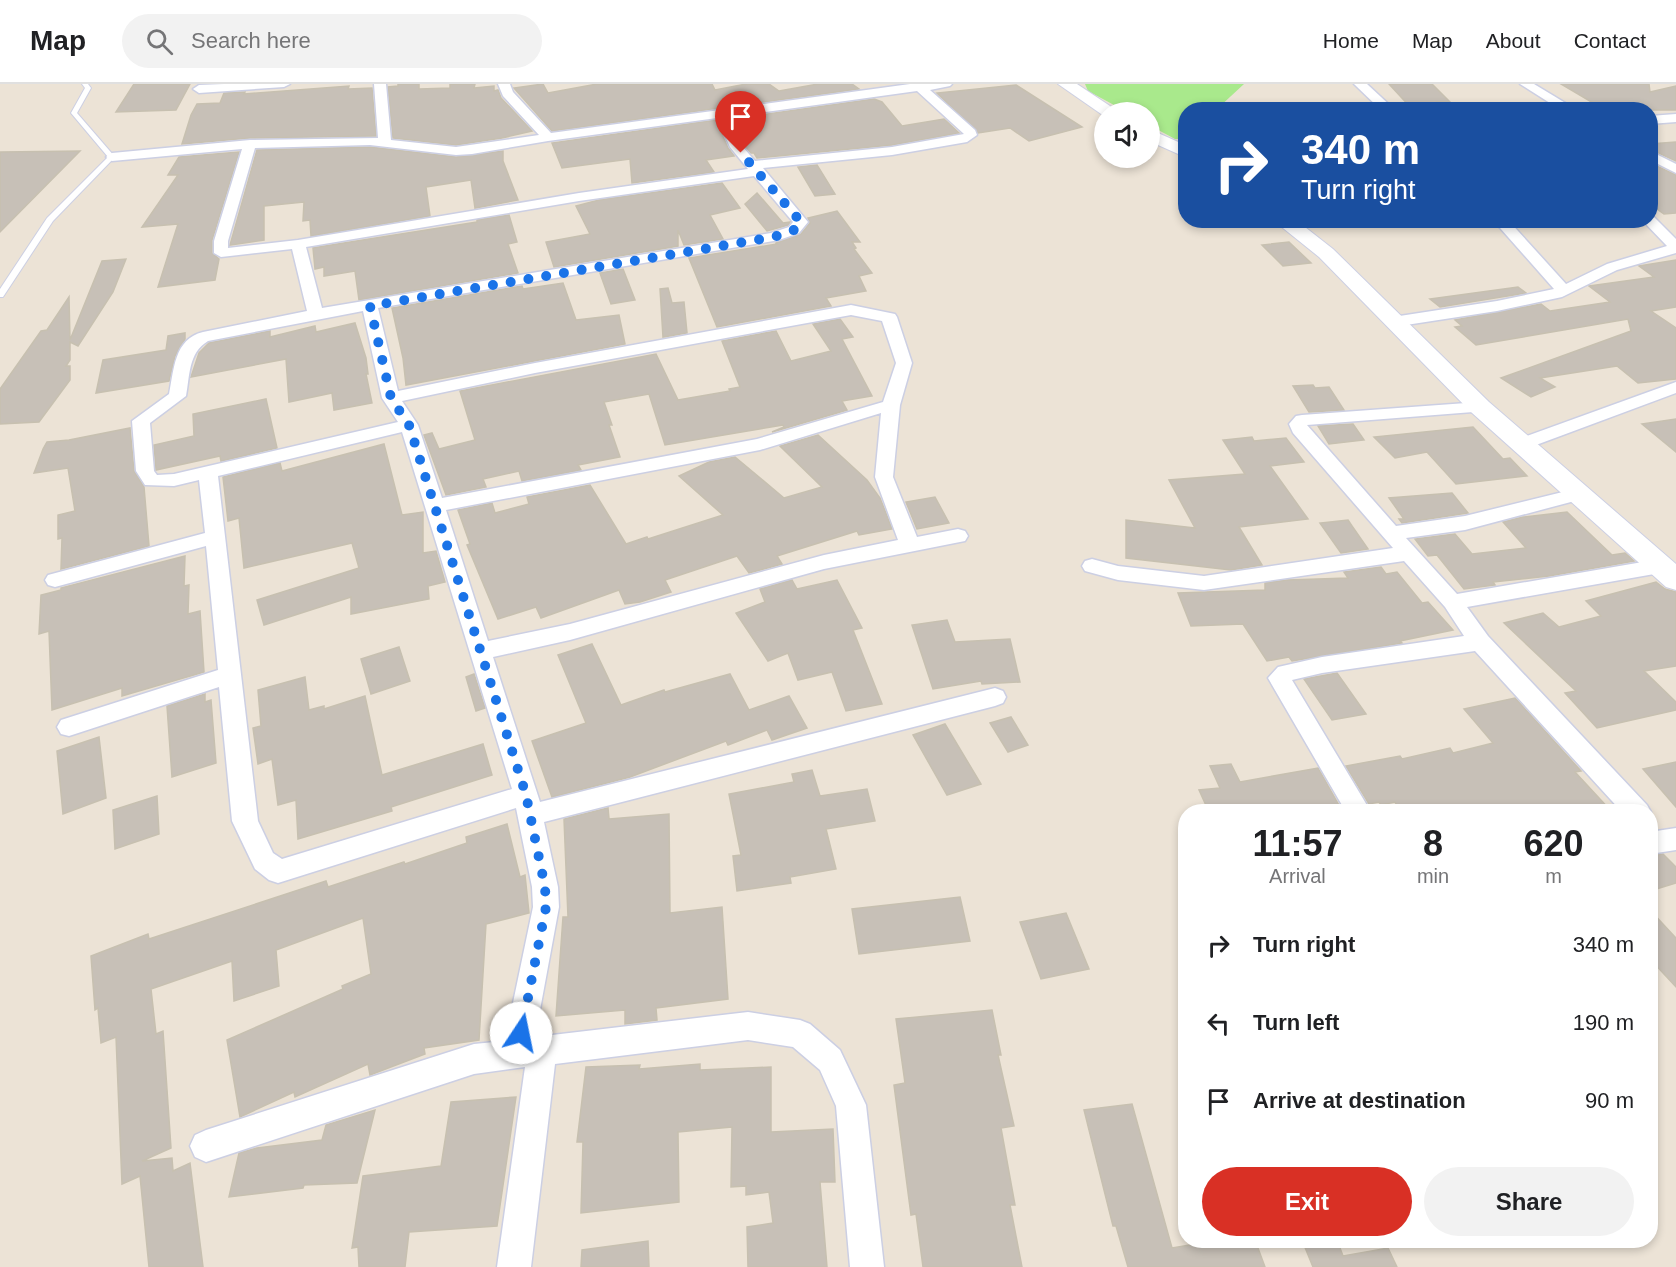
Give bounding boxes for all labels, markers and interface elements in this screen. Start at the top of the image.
search box [122,14,542,68]
text: Map [30,25,86,56]
icon: search [143,25,176,58]
text: Search here [191,28,311,53]
text: Home [1323,29,1379,52]
text: Map [1412,29,1453,52]
text: About [1486,29,1541,52]
text: Contact [1574,29,1646,52]
pin [715,91,766,153]
icon: arrive [724,100,757,133]
map controls [1094,102,1160,168]
button: sound [1094,102,1160,168]
icon: right [1202,126,1280,204]
text: 340 m [1301,126,1420,173]
text: Turn right [1301,175,1416,205]
text: 11:57 [1252,823,1342,864]
text: 8 [1423,823,1443,864]
text: 620 [1524,823,1584,864]
text: Arrival [1269,865,1326,887]
text: min [1417,865,1449,887]
text: m [1545,865,1562,887]
icon: right [1202,929,1235,962]
text: Turn right [1253,932,1355,957]
text: 340 m [1573,932,1634,957]
position arrow [489,1001,553,1065]
icon: left [1202,1007,1235,1040]
text: Turn left [1253,1010,1339,1035]
text: 190 m [1573,1010,1634,1035]
icon: arrive [1202,1085,1235,1118]
text: Arrive at destination [1253,1088,1466,1113]
text: 90 m [1585,1088,1634,1113]
button: Exit [1202,1167,1412,1236]
button: Share [1424,1167,1634,1236]

